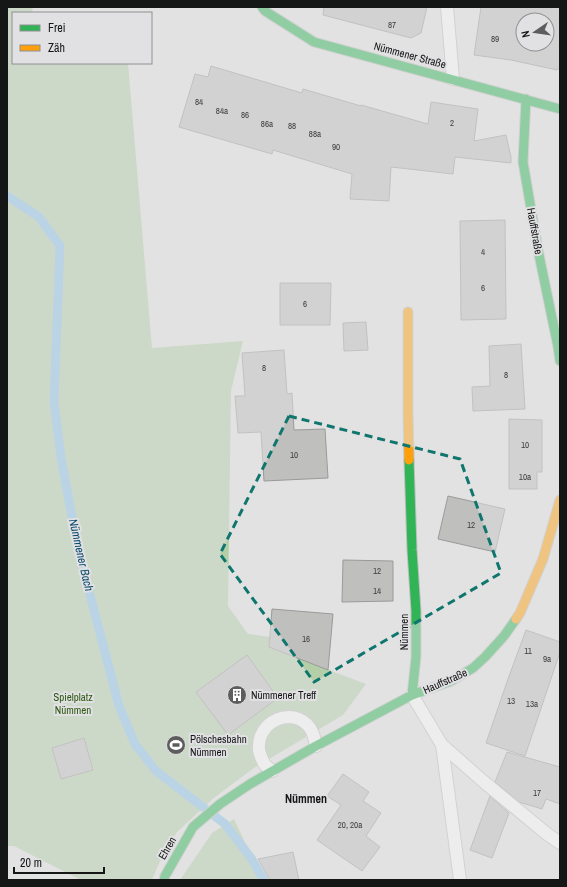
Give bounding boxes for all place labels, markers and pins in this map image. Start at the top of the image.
building icon: Nümmener Treff [226,684,248,706]
place label: Nümmener Treff [251,688,316,702]
place label: Pölschesbahn Nümmen [190,732,247,759]
sports icon: Pölschesbahn Nümmen [165,734,187,756]

